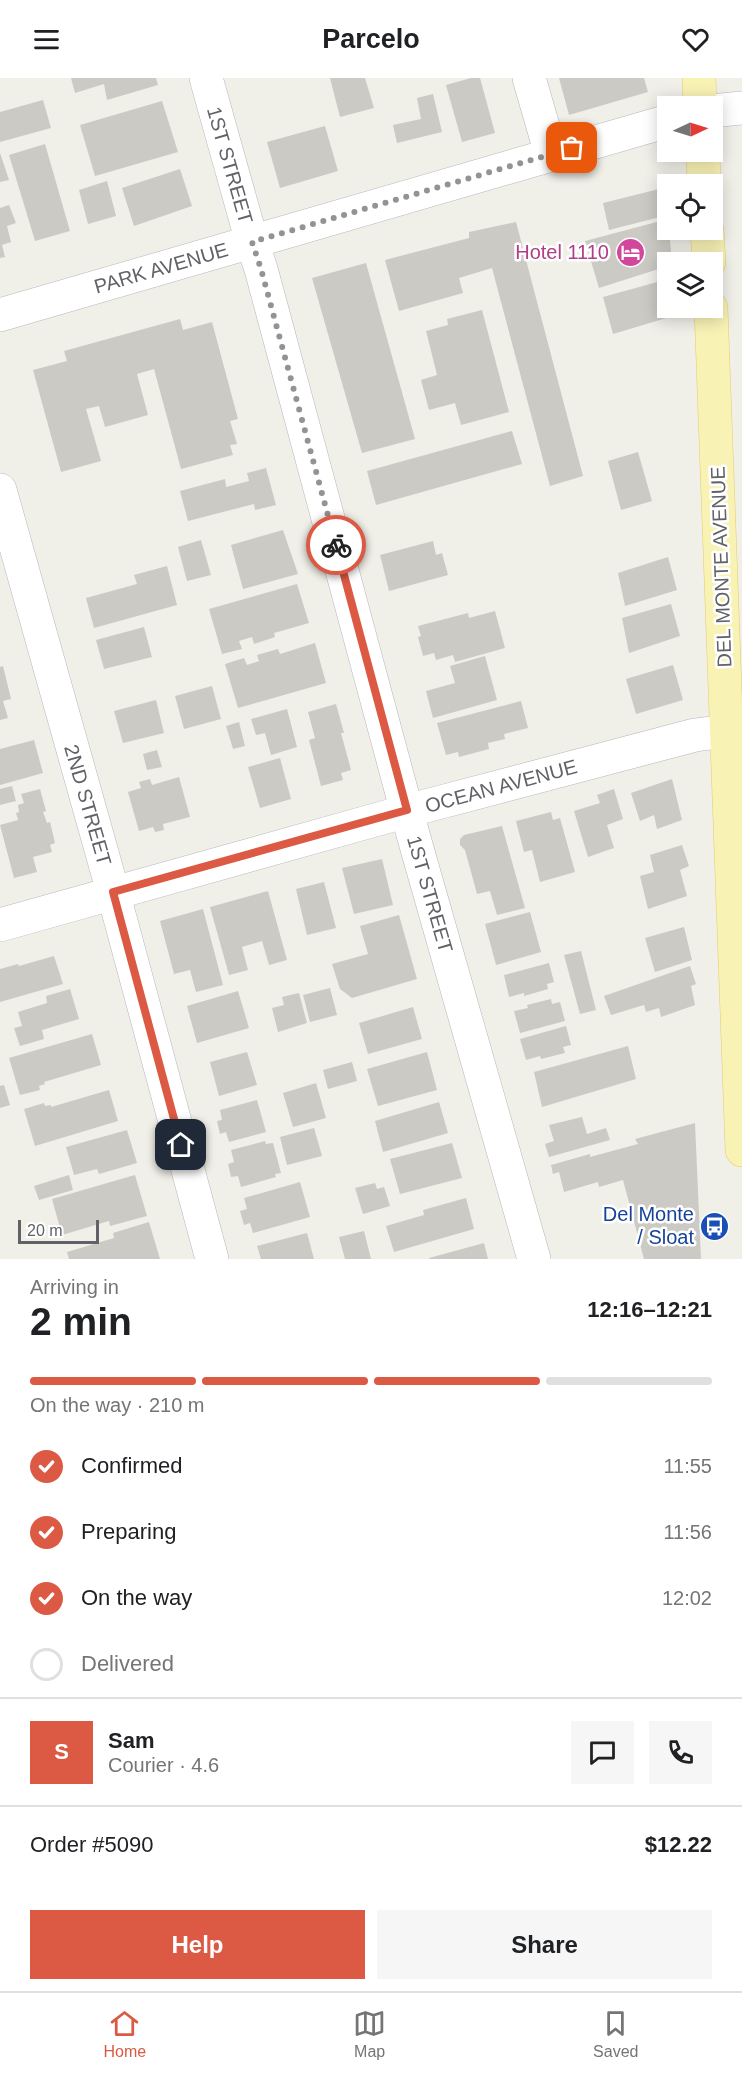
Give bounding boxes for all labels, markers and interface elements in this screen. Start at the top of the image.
icon: menu [30,23,63,56]
icon: heart [679,23,712,56]
text: Parcelo [322,24,420,54]
north arrow [657,96,723,162]
map controls [657,96,723,318]
street label: 1ST STREET [203,104,257,226]
pin [546,122,597,173]
icon: bag [555,131,588,164]
button: locate [657,174,723,240]
hotel icon: Hotel 1110 [614,236,646,268]
street label: PARK AVENUE [92,238,230,298]
place label: Hotel 1110 [515,241,609,263]
button: layers [657,252,723,318]
street label: DEL MONTE AVENUE [706,466,736,668]
courier [306,515,366,575]
icon: bike [320,529,353,562]
street label: 2ND STREET [60,742,116,868]
street label: OCEAN AVENUE [423,755,579,817]
street label: 1ST STREET [403,833,457,955]
pin [155,1119,206,1170]
icon: home [164,1128,197,1161]
place label: Del Monte / Sloat [603,1203,694,1248]
bus stop icon: Del Monte / Sloat [699,1210,731,1242]
scale bar [18,1217,99,1244]
text: 20 m [27,1222,63,1239]
text: Arriving in [30,1276,119,1298]
text: 12:16–12:21 [587,1297,712,1322]
text: 2 min [30,1300,132,1343]
text: On the way · 210 m [30,1394,205,1416]
icon: check [30,1450,63,1483]
text: Confirmed [81,1453,182,1478]
text: 11:55 [663,1455,712,1477]
icon: check [30,1516,63,1549]
text: Preparing [81,1519,176,1544]
text: 11:56 [663,1521,712,1543]
icon: check [30,1582,63,1615]
text: On the way [81,1585,192,1610]
text: 12:02 [662,1587,712,1609]
text: Delivered [81,1651,174,1676]
button: chat [571,1721,634,1784]
button: phone [649,1721,712,1784]
text: Sam [108,1728,154,1753]
text: S [54,1739,69,1764]
text: Courier · 4.6 [108,1754,219,1776]
text: Order #5090 [30,1832,154,1857]
text: $12.22 [645,1832,712,1857]
button: Help [30,1910,365,1979]
button: Share [377,1910,712,1979]
tab: Home [103,2007,146,2061]
tab: Map [353,2007,386,2061]
tab: Saved [593,2007,638,2061]

